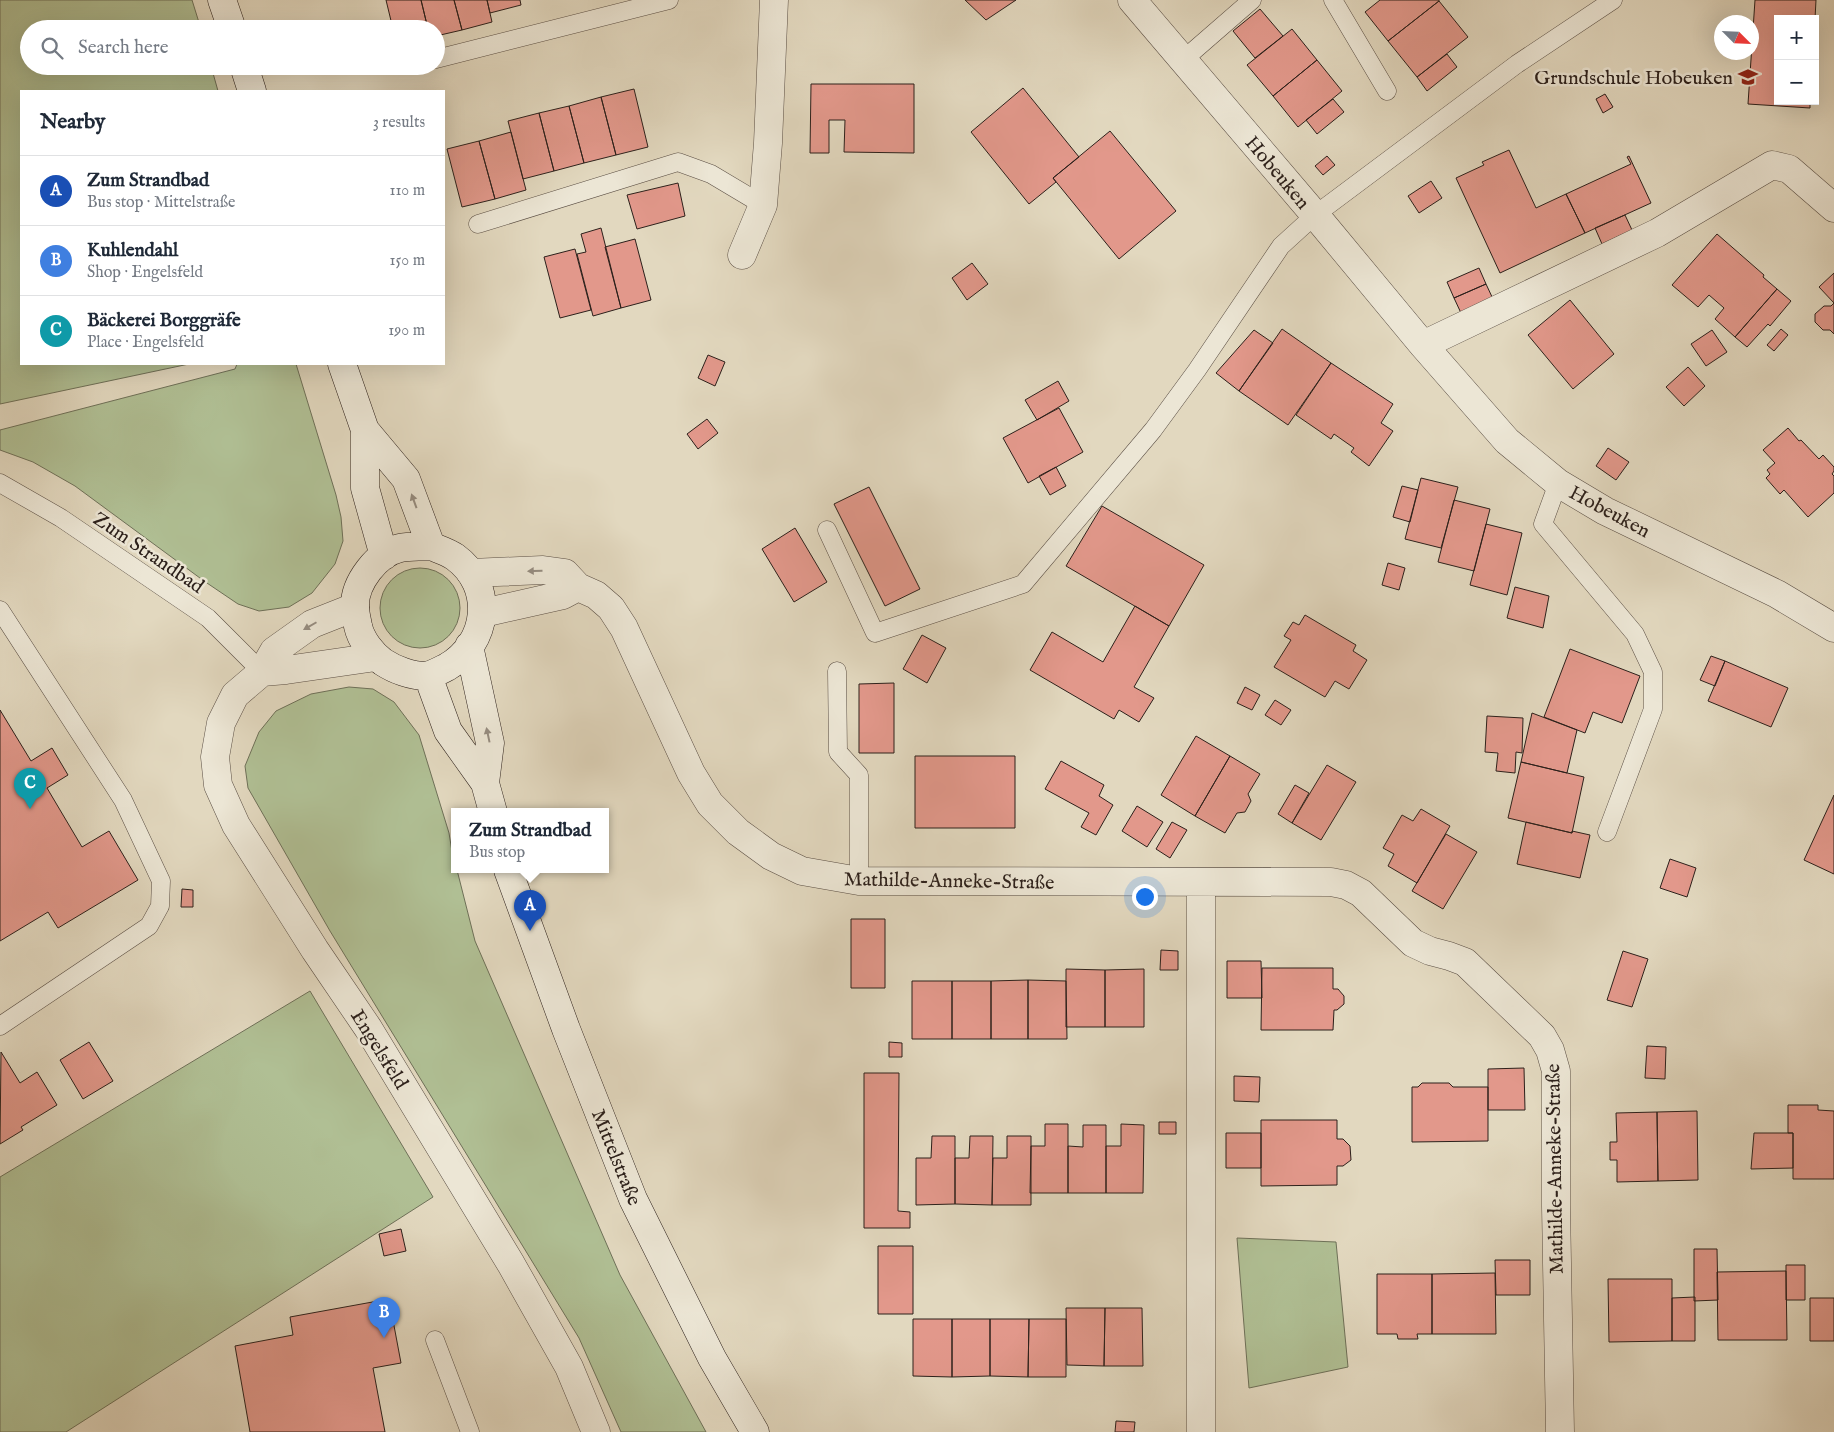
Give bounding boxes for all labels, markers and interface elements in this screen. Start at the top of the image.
north arrow [1714,15,1759,60]
map controls [1774,15,1819,105]
button: + [1774,15,1819,60]
search box [20,20,445,75]
icon: search [38,34,66,62]
text: Search here [78,36,169,60]
button: − [1774,60,1819,105]
place label: Grundschule Hobeuken [1534,66,1733,91]
school or university icon: Grundschule Hobeuken [1737,66,1759,88]
text: Nearby [40,109,105,136]
text: 3 results [373,113,425,133]
street label: Hobeuken [1239,131,1315,215]
text: Zum Strandbad [87,169,209,193]
text: A [51,181,61,201]
text: 110 m [389,181,425,201]
text: Bus stop · Mittelstraße [87,193,235,213]
text: Kuhlendahl [87,239,178,263]
text: B [51,251,61,271]
text: 150 m [390,251,425,271]
text: Shop · Engelsfeld [87,263,203,283]
text: Bäckerei Borggräfe [87,309,241,333]
text: C [50,321,62,341]
text: 190 m [388,321,425,341]
text: Place · Engelsfeld [87,333,204,353]
street label: Hobeuken [1564,481,1654,544]
one-way arrow [410,493,417,508]
street label: Zum Strandbad [88,507,209,600]
one-way arrow [527,567,543,575]
one-way arrow [303,622,318,630]
one-way arrow [484,727,492,742]
pin: C [14,768,46,809]
popup [451,808,609,873]
text: Zum Strandbad [469,819,591,843]
text: Bus stop [469,843,525,863]
street label: Mathilde-Anneke-Straße [844,867,1054,896]
your location [1132,884,1158,910]
pin: A [514,890,546,931]
street label: Engelsfeld [344,1005,413,1095]
street label: Mathilde-Anneke-Straße [1541,1064,1570,1274]
street label: Mittelstraße [585,1106,646,1209]
pin: B [368,1297,400,1338]

